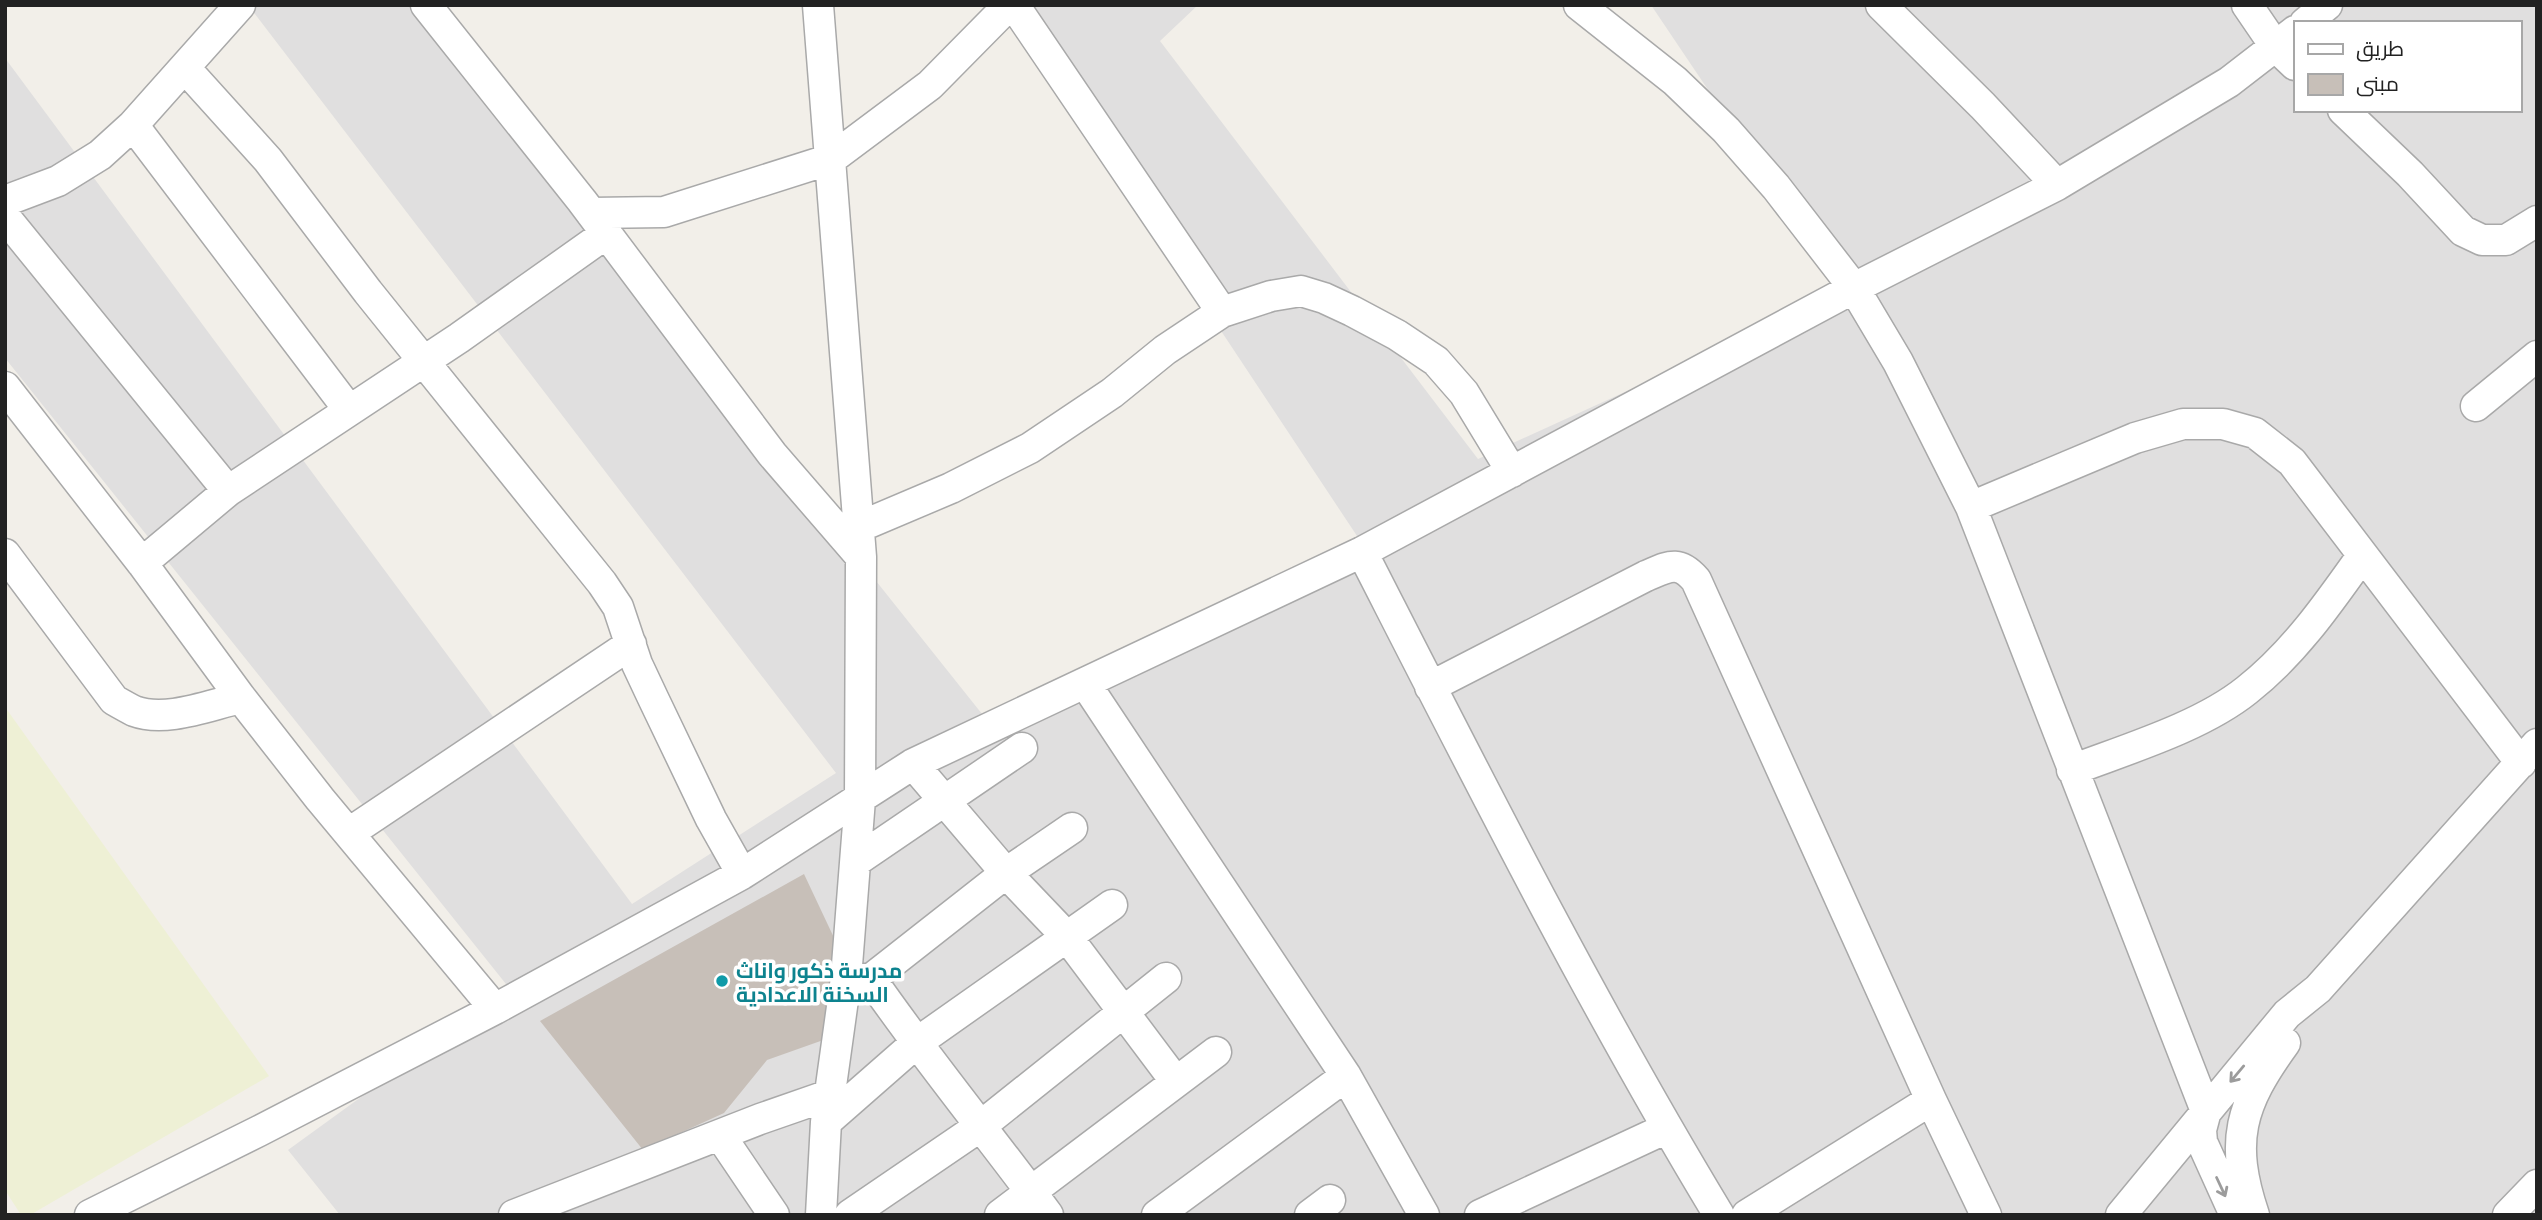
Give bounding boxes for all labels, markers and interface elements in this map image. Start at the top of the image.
legend [2294,21,2521,112]
text: طريق [2356,35,2404,62]
text: مبنى [2356,70,2399,97]
place label: مدرسة ذكور واناث السخنة الاعدادية [736,957,902,1007]
marker: مدرسة ذكور واناث السخنة الاعدادية [714,973,730,989]
one-way arrow [2229,1064,2245,1082]
one-way arrow [2215,1176,2228,1197]

